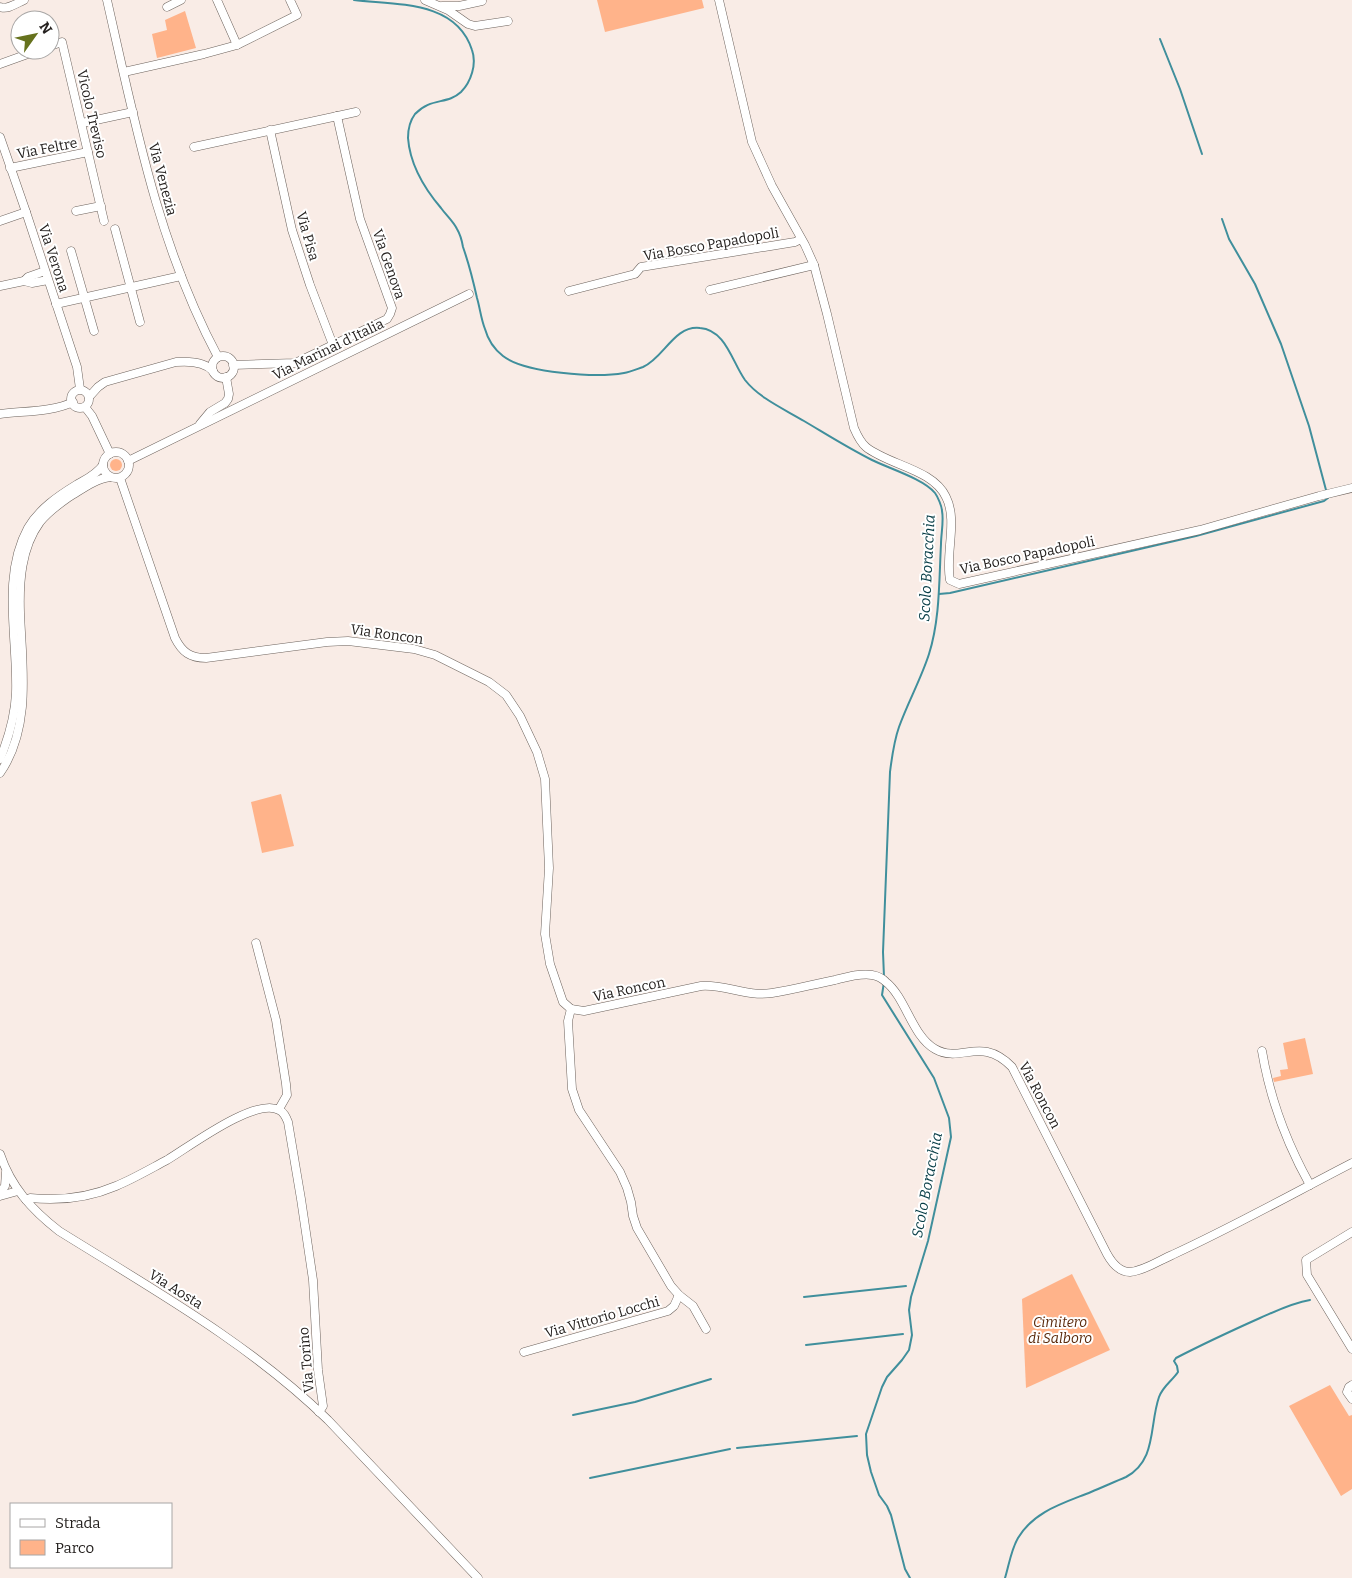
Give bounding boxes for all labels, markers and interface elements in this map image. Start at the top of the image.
north arrow [10,10,60,60]
text: N [35,19,56,38]
street label: Vicolo Treviso [73,68,110,160]
street label: Via Feltre [16,134,79,163]
street label: Via Venezia [145,141,180,218]
street label: Via Pisa [292,210,323,263]
street label: Via Verona [35,222,73,295]
street label: Via Bosco Papadopoli [642,224,780,265]
street label: Via Genova [369,227,409,302]
street label: Via Marinai d'Italia [270,315,387,384]
water label: Scolo Boracchia [915,514,939,622]
street label: Via Bosco Papadopoli [958,533,1096,578]
street label: Via Roncon [350,621,424,648]
street label: Via Roncon [592,974,667,1005]
street label: Via Roncon [1015,1059,1064,1132]
water label: Scolo Boracchia [908,1131,946,1239]
street label: Via Aosta [146,1266,206,1313]
street label: Via Vittorio Locchi [543,1293,661,1342]
park label: Cimitero di Salboro [1028,1314,1092,1347]
street label: Via Torino [295,1326,318,1394]
legend [10,1503,172,1568]
text: Strada [55,1514,101,1532]
text: Parco [55,1539,94,1557]

